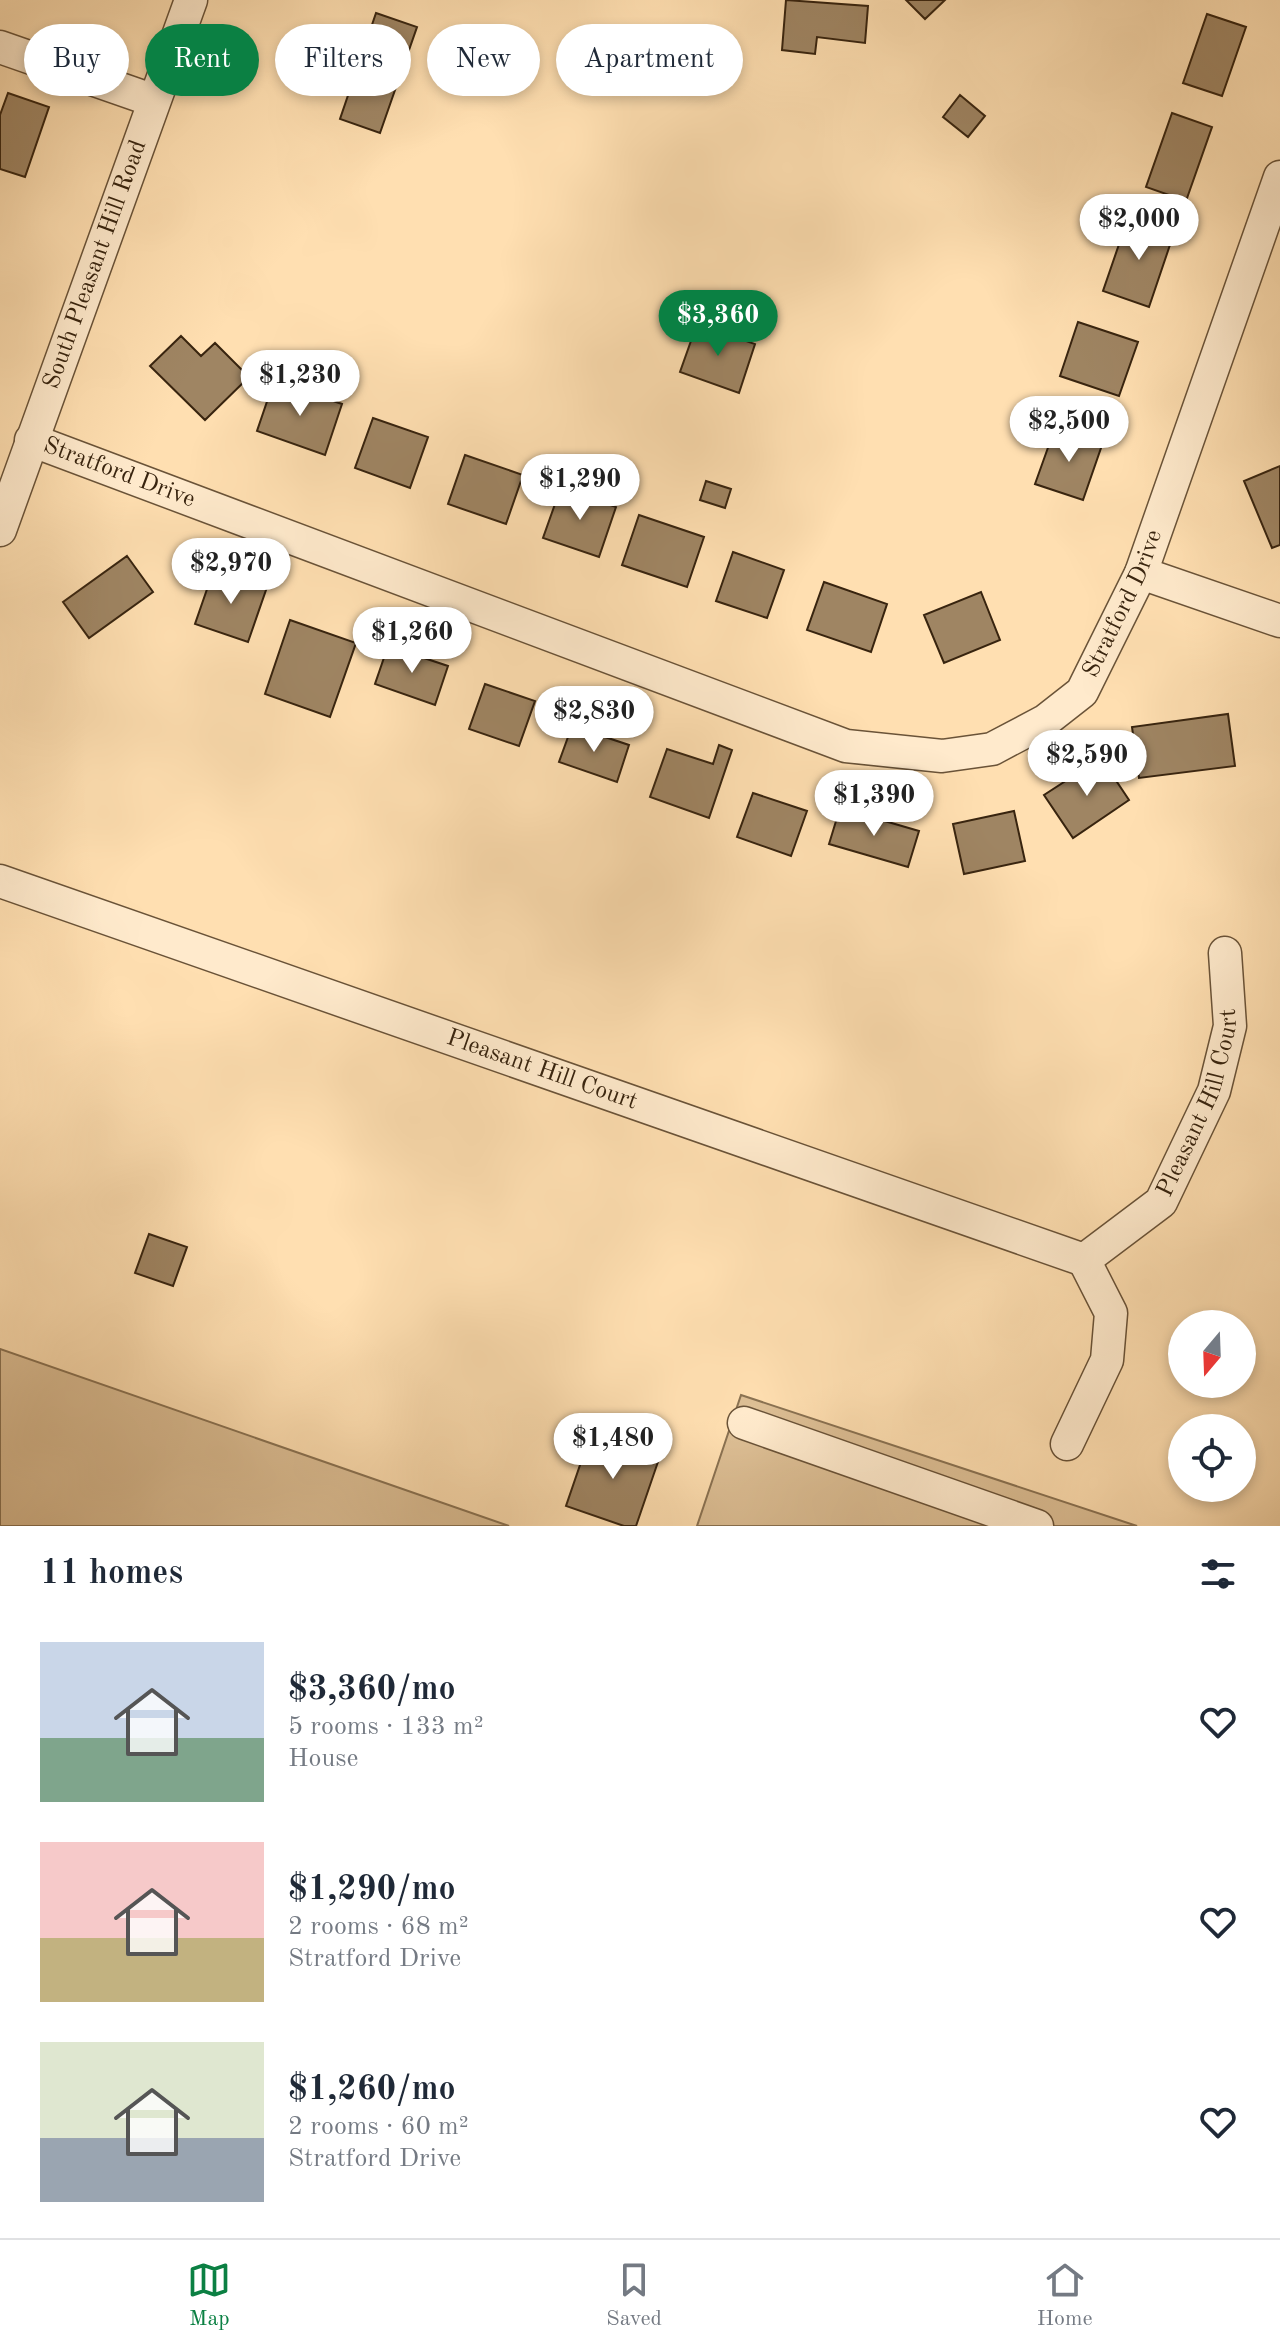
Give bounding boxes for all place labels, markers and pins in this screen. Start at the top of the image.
pin: $2,000 [1074,194,1204,262]
pin: $3,360 [653,290,783,358]
pin: $1,230 [235,350,365,418]
pin: $2,500 [1004,396,1134,464]
pin: $1,290 [515,454,645,522]
pin: $2,970 [166,538,296,606]
pin: $1,260 [347,607,477,675]
pin: $2,830 [529,686,659,754]
pin: $2,590 [1022,730,1152,798]
pin: $1,390 [809,770,939,838]
pin: $1,480 [548,1413,678,1481]

